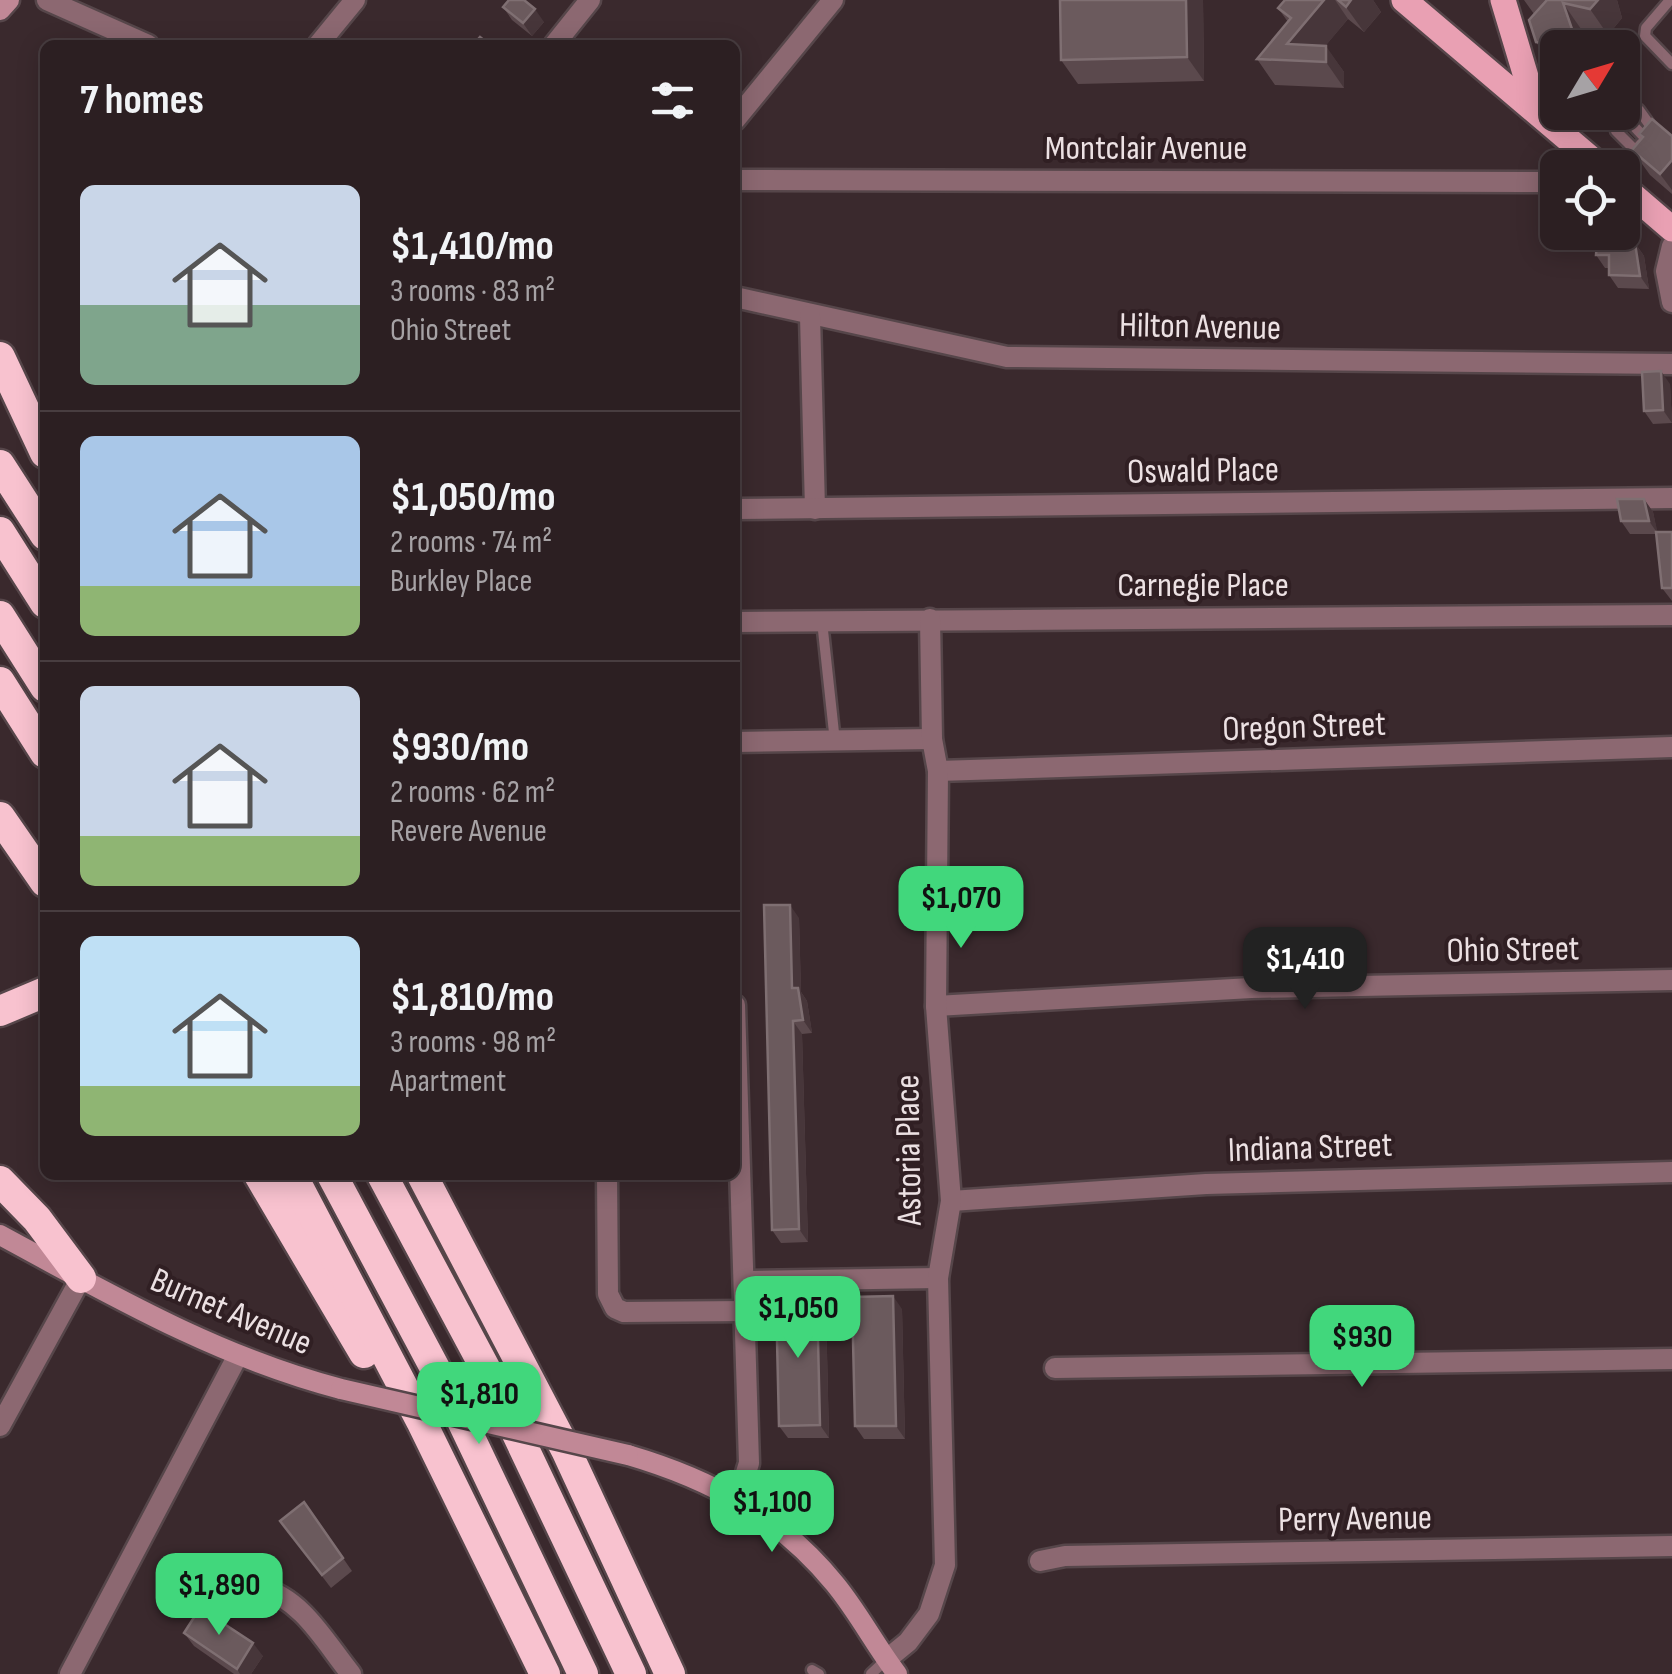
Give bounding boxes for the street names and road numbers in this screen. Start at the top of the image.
street label: Montclair Avenue [1045,127,1247,170]
street label: Hilton Avenue [1119,304,1281,350]
street label: Oswald Place [1127,448,1279,494]
street label: Carnegie Place [1117,564,1289,607]
street label: Oregon Street [1222,703,1386,751]
street label: Ohio Street [1446,927,1580,973]
street label: Astoria Place [886,1074,932,1227]
street label: Indiana Street [1227,1124,1393,1172]
street label: Burnet Avenue [144,1259,318,1365]
street label: Perry Avenue [1278,1496,1432,1542]

